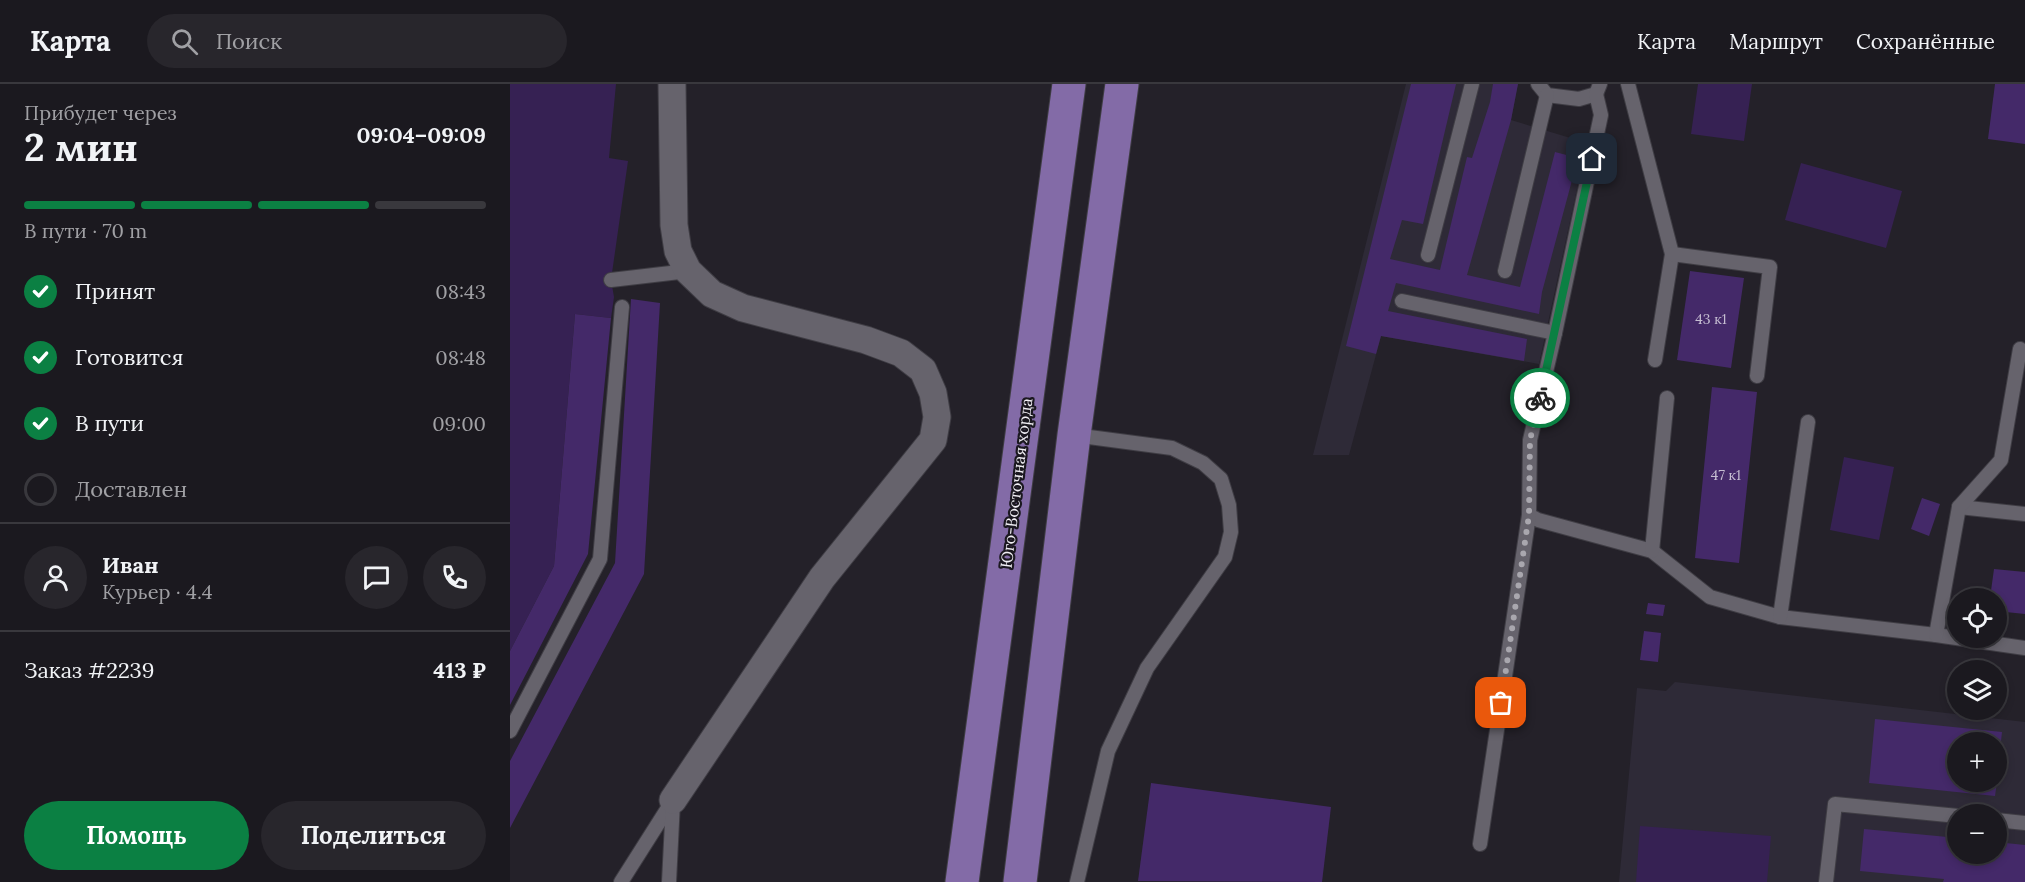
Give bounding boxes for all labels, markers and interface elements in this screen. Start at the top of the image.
search box [147,14,567,68]
text: Карта [30,23,111,59]
icon: search [168,25,201,58]
text: Поиск [216,27,282,55]
text: Карта [1637,28,1696,55]
text: Маршрут [1729,28,1823,55]
text: Сохранённые [1856,28,1995,55]
text: Прибудет через [24,100,177,125]
text: 09:04–09:09 [357,121,486,149]
text: 2 мин [24,122,138,172]
pin [1566,133,1617,184]
icon: home [1575,142,1608,175]
text: В пути · 70 m [24,218,147,243]
icon: check [24,275,57,308]
text: Принят [75,277,155,305]
text: 08:43 [435,279,486,304]
house number: 43 к1 [1695,310,1727,328]
icon: check [24,341,57,374]
text: Готовится [75,343,184,371]
text: 08:48 [435,345,486,370]
courier [1510,368,1570,428]
icon: bike [1524,382,1557,415]
street label: Юго-Восточная хорда [996,397,1036,569]
icon: check [24,407,57,440]
text: В пути [75,409,144,437]
text: 09:00 [432,411,486,436]
house number: 47 к1 [1711,466,1741,484]
text: Доставлен [75,475,187,503]
button: person [24,546,87,609]
button: chat [345,546,408,609]
button: phone [423,546,486,609]
text: Иван [102,551,159,579]
text: Курьер · 4.4 [102,579,213,604]
map controls [1947,588,2007,864]
button: locate [1947,588,2007,648]
text: Заказ #2239 [24,656,154,684]
text: 413 ₽ [433,656,486,684]
button: layers [1947,660,2007,720]
pin [1475,677,1526,728]
icon: bag [1484,686,1517,719]
button: + [1947,732,2007,792]
button: Помощь [24,801,249,870]
button: Поделиться [261,801,486,870]
button: − [1947,804,2007,864]

